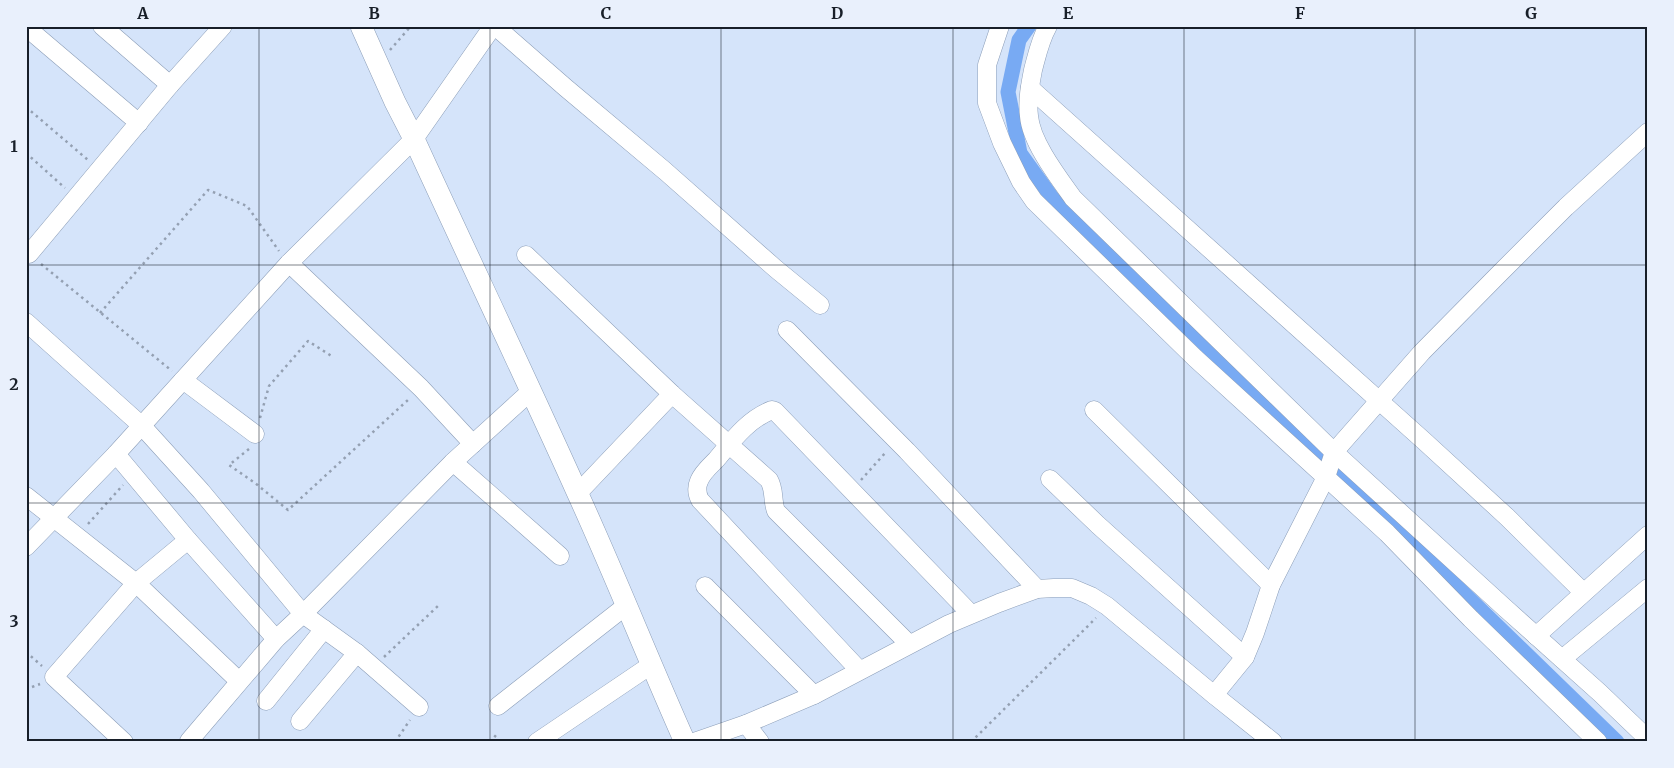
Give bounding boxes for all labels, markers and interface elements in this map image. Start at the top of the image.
text: A [136,3,149,23]
text: B [368,3,380,23]
text: C [601,3,611,23]
text: D [831,3,843,23]
text: E [1063,3,1074,23]
text: F [1295,3,1305,23]
text: G [1525,3,1537,23]
text: 1 [10,136,18,156]
text: 2 [9,374,19,394]
text: 3 [9,611,19,631]

